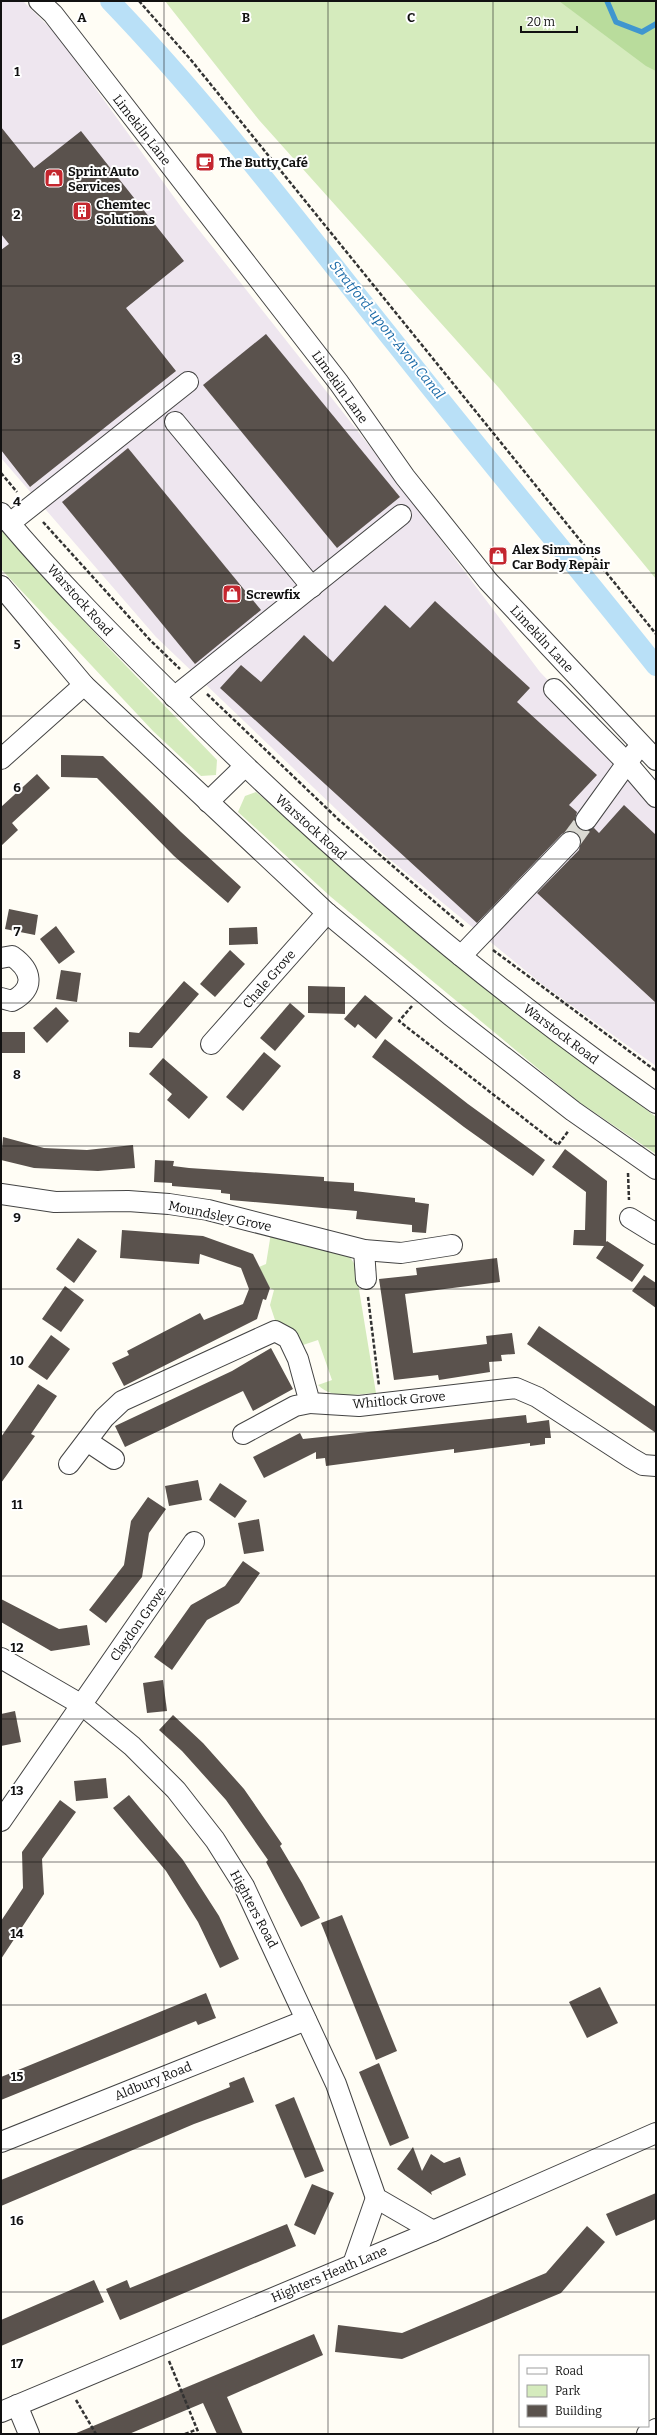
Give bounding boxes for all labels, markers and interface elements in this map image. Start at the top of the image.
scale bar [521,8,577,34]
text: A [77,10,87,25]
text: B [242,10,250,25]
text: C [407,10,415,25]
text: 20 m [527,15,556,29]
text: 1 [14,64,20,79]
street label: Limekiln Lane [110,92,174,168]
cafe icon: The Butty Café [194,151,216,173]
place label: The Butty Café [219,155,308,170]
place label: Sprint Auto Services [68,164,139,194]
shop icon: Sprint Auto Services [43,167,65,189]
place label: Chemtec Solutions [96,197,155,227]
building icon: Chemtec Solutions [71,200,93,222]
text: 2 [13,207,21,222]
water label: Stratford-upon-Avon Canal [326,257,448,403]
street label: Limekiln Lane [309,348,371,426]
text: 3 [13,351,21,366]
text: 4 [13,494,21,509]
place label: Alex Simmons Car Body Repair [512,542,610,572]
shop icon: Alex Simmons Car Body Repair [487,545,509,567]
street label: Warstock Road [44,562,116,639]
shop icon: Screwfix [221,583,243,605]
place label: Screwfix [246,587,301,602]
street label: Limekiln Lane [507,603,577,675]
text: 5 [13,637,21,652]
text: 6 [13,780,21,795]
street label: Warstock Road [273,791,350,863]
text: 7 [14,924,21,939]
street label: Chale Grove [240,947,298,1011]
street label: Warstock Road [521,1001,602,1067]
text: 8 [13,1067,21,1082]
street label: Moundsley Grove [167,1198,273,1234]
text: 9 [13,1210,21,1225]
text: 10 [10,1353,24,1368]
street label: Whitlock Grove [352,1388,446,1412]
text: 11 [11,1497,23,1512]
street label: Claydon Grove [107,1584,169,1664]
text: 12 [11,1640,23,1655]
text: 13 [10,1783,24,1798]
street label: Highters Road [227,1868,281,1951]
text: 14 [10,1926,24,1941]
street label: Aldbury Road [112,2059,194,2103]
text: 15 [11,2069,23,2084]
text: 16 [10,2213,24,2228]
street label: Highters Heath Lane [269,2243,389,2305]
legend [519,2355,649,2427]
text: 17 [11,2356,23,2371]
text: Road [555,2364,583,2378]
text: Park [555,2384,581,2398]
text: Building [555,2404,602,2418]

